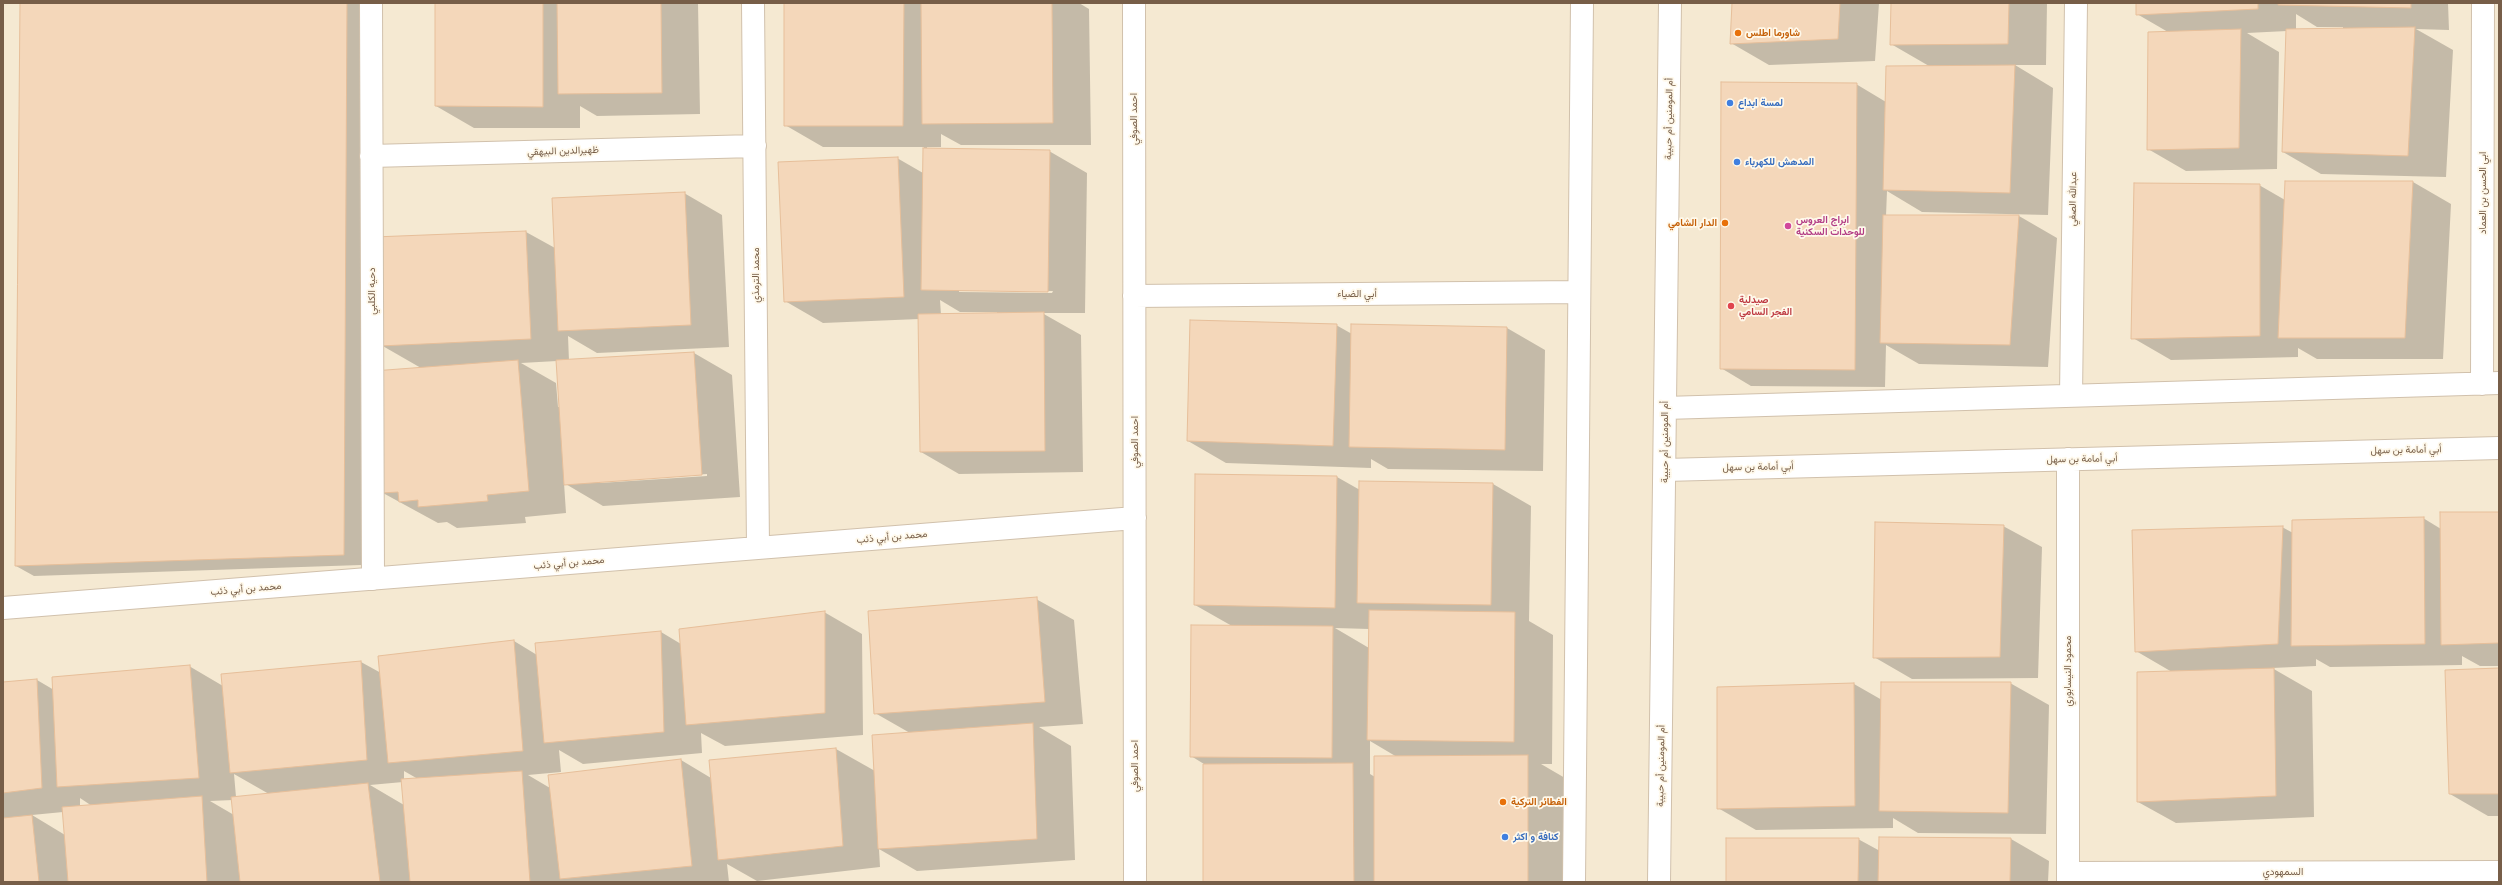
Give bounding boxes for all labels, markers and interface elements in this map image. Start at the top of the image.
place label: شاورما اطلس [1746,27,1800,39]
marker: شاورما اطلس [1733,28,1743,38]
street label: أم المومنين أم حبيبة [1662,78,1676,160]
street label: احمد الصوفي [1128,93,1140,145]
place label: لمسة ابداع [1738,97,1783,109]
marker: لمسة ابداع [1725,98,1735,108]
street label: ظهيرالدين البيهقي [527,144,599,158]
street label: ابي الحسن بن العماد [2477,152,2489,234]
place label: المدهش للكهرباء [1745,156,1814,168]
marker: المدهش للكهرباء [1732,157,1742,167]
street label: عبدالله الصفي [2067,172,2079,226]
place label: ابراج العروس للوحدات السكنية [1796,214,1865,238]
place label: الدار الشامي [1668,217,1717,229]
marker: الدار الشامي [1720,218,1730,228]
marker: ابراج العروس للوحدات السكنية [1783,221,1793,231]
street label: محمد الترمذي [750,247,762,303]
street label: دحيه الكلبي [366,267,378,315]
street label: أبي الضياء [1337,288,1377,300]
place label: صيدلية الفجر السامي [1739,294,1792,318]
marker: صيدلية الفجر السامي [1726,301,1736,311]
street label: أم المومنين أم حبيبة [1659,401,1671,483]
street label: احمد الصوفي [1129,416,1141,468]
street label: أبي أمامة بن سهل [2370,443,2442,457]
street label: أبي أمامة بن سهل [2046,452,2118,466]
street label: أبي أمامة بن سهل [1722,460,1794,474]
street label: محمد بن أبي ذئب [856,528,928,546]
street label: محمد بن أبي ذئب [533,554,605,572]
street label: محمد بن أبي ذئب [210,580,282,598]
street label: محمود النيسابوري [2062,636,2074,706]
street label: أم المومنين أم حبيبة [1654,725,1668,807]
street label: احمد الصوفي [1129,740,1141,792]
place label: الفطائر التركية [1511,796,1567,808]
marker: الفطائر التركية [1498,797,1508,807]
place label: كنافة و اكثر [1513,831,1559,843]
marker: كنافة و اكثر [1500,832,1510,842]
street label: السمهودي [2263,866,2303,878]

